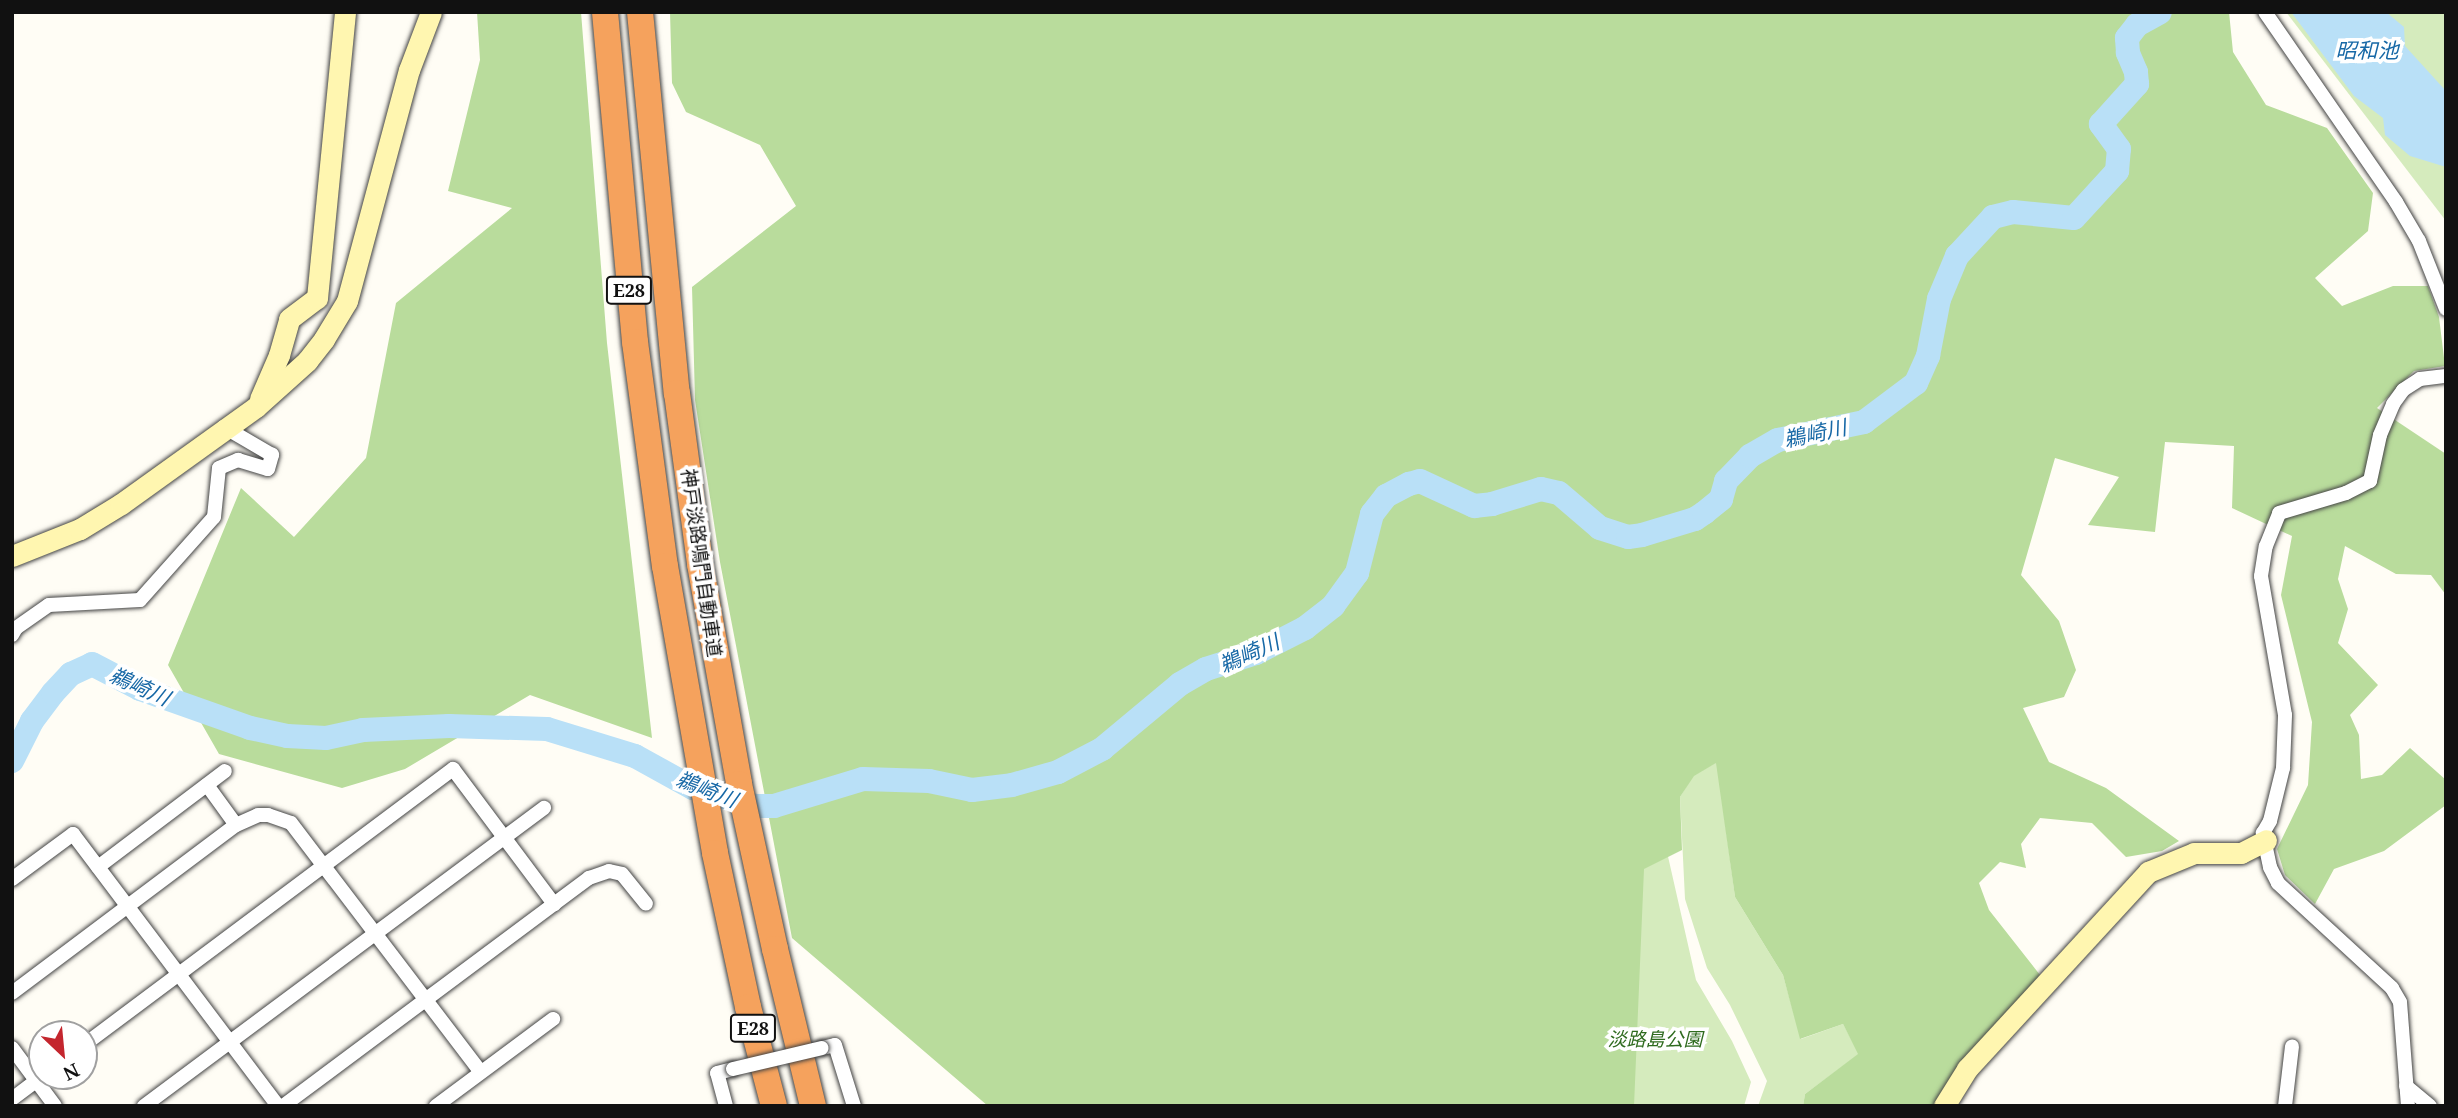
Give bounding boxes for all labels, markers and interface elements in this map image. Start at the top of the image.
water label: 昭和池 [2336,37,2398,63]
road number: E28 [604,276,654,304]
water label: 鵜崎川 [1782,414,1848,452]
street label: 神戸淡路鳴門自動車道 [676,467,726,659]
water label: 鵜崎川 [1215,629,1283,677]
water label: 鵜崎川 [106,662,174,710]
water label: 鵜崎川 [673,766,741,812]
road number: E28 [728,1014,778,1042]
north arrow [28,1020,98,1090]
park label: 淡路島公園 [1608,1029,1702,1051]
text: N [59,1057,84,1087]

